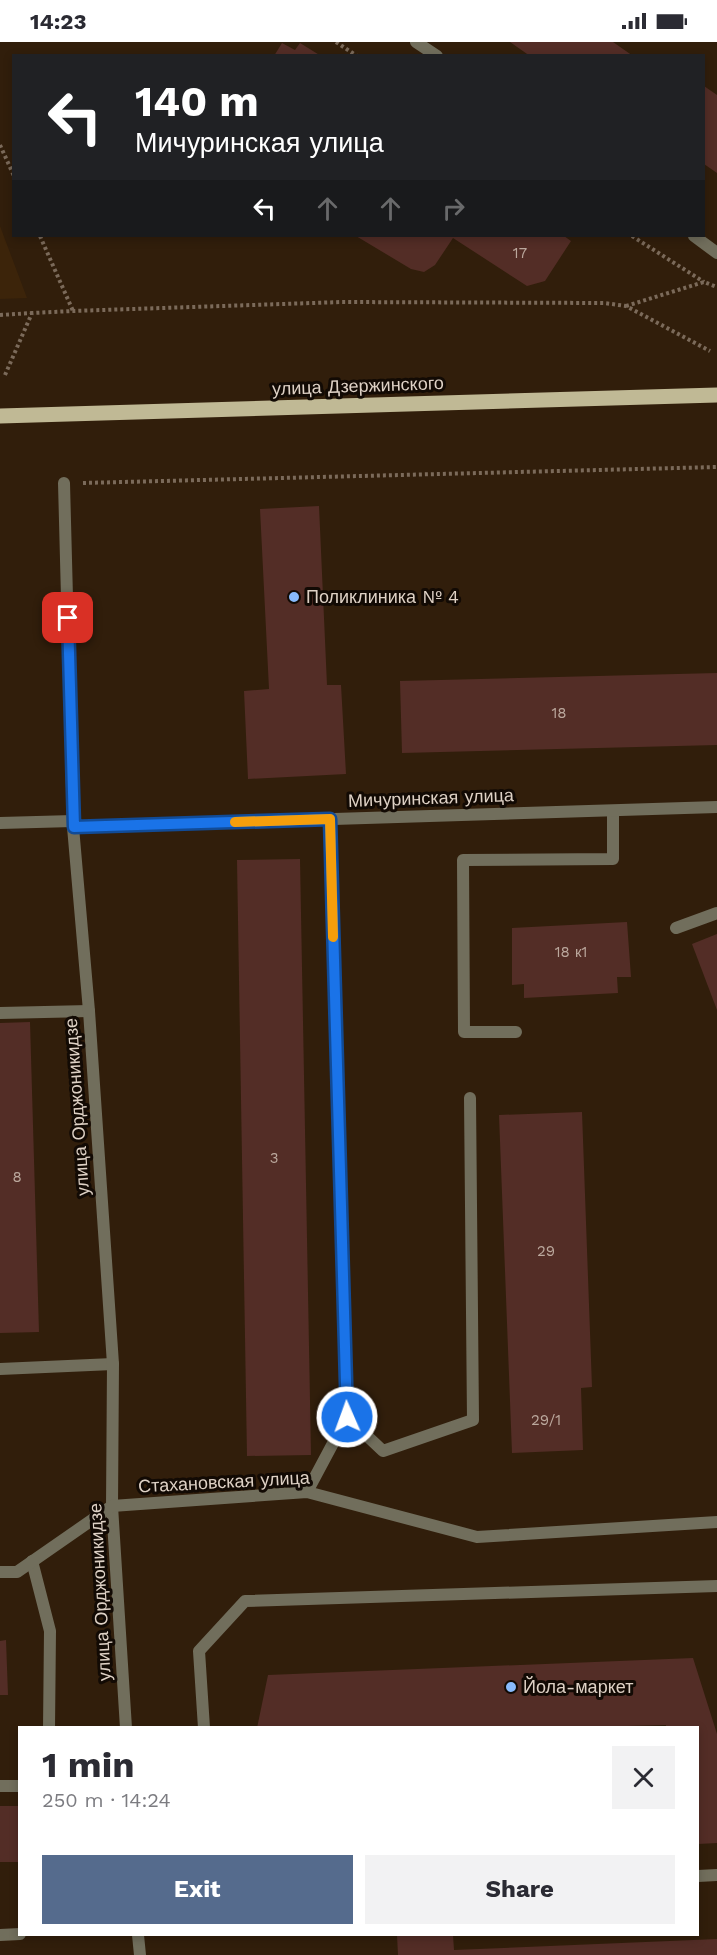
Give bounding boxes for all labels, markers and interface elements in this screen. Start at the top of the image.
text: 14:23 [30,9,87,34]
text: 140 m [135,77,259,126]
icon: left [36,78,114,156]
text: Мичуринская улица [135,127,384,159]
icon: left [248,192,281,225]
icon: ahead [311,192,344,225]
icon: ahead [374,192,407,225]
icon: right [437,192,470,225]
house number: 17 [513,244,527,262]
street label: улица Дзержинского [272,372,444,399]
place label: Поликлиника № 4 [306,586,459,607]
marker: Поликлиника № 4 [287,590,301,604]
pin [42,592,93,643]
icon: arrive [51,601,84,634]
house number: 18 [551,704,567,722]
street label: Мичуринская улица [348,784,515,811]
house number: 18 к1 [555,943,587,961]
street label: улица Орджоникидзе [60,1017,93,1197]
house number: 3 [270,1149,278,1167]
house number: 8 [12,1168,22,1186]
house number: 29 [537,1242,555,1260]
position arrow [315,1385,379,1449]
house number: 29/1 [531,1411,561,1429]
street label: Стахановская улица [138,1466,311,1496]
street label: улица Орджоникидзе [84,1502,115,1682]
place label: Йола-маркет [523,1676,633,1697]
marker: Йола-маркет [504,1680,518,1694]
text: 1 min [42,1744,134,1786]
button: close [612,1746,675,1809]
text: 250 m · 14:24 [42,1788,171,1812]
button: Exit [42,1855,353,1924]
button: Share [365,1855,675,1924]

